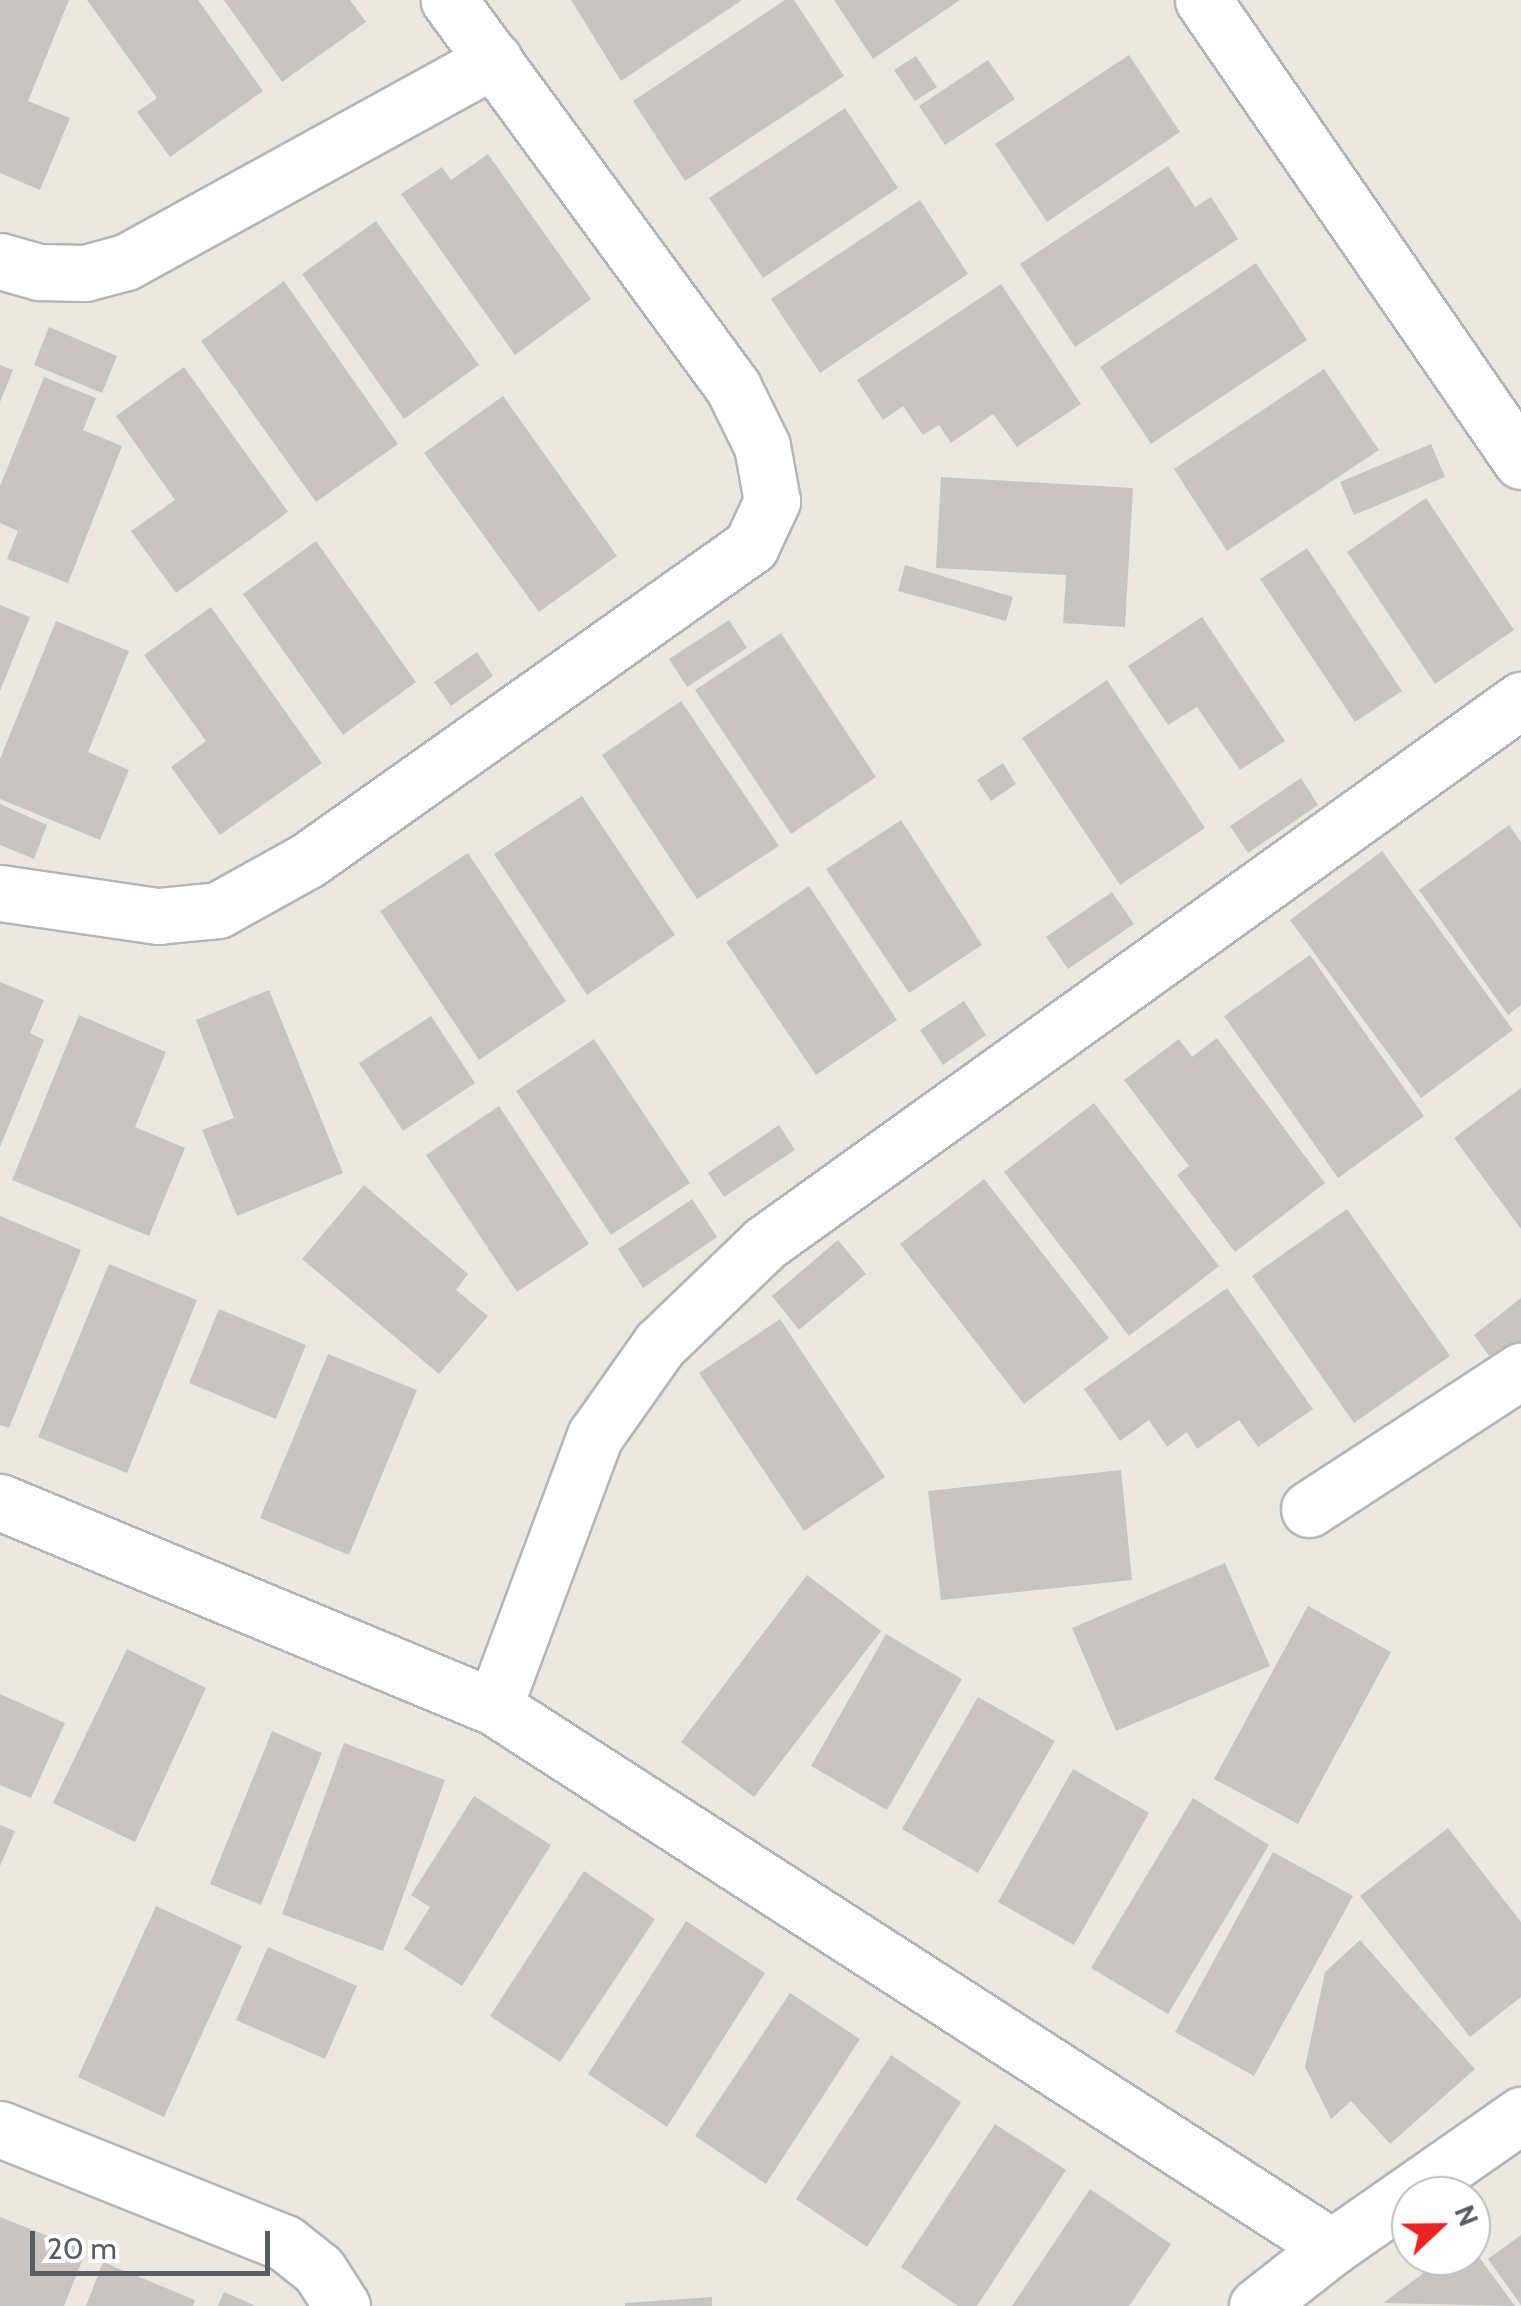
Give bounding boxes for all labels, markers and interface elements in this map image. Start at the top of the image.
north arrow [1391,2176,1491,2276]
text: N [1447,2200,1486,2231]
scale bar [35,2211,275,2273]
text: 20 m [47,2230,117,2267]

